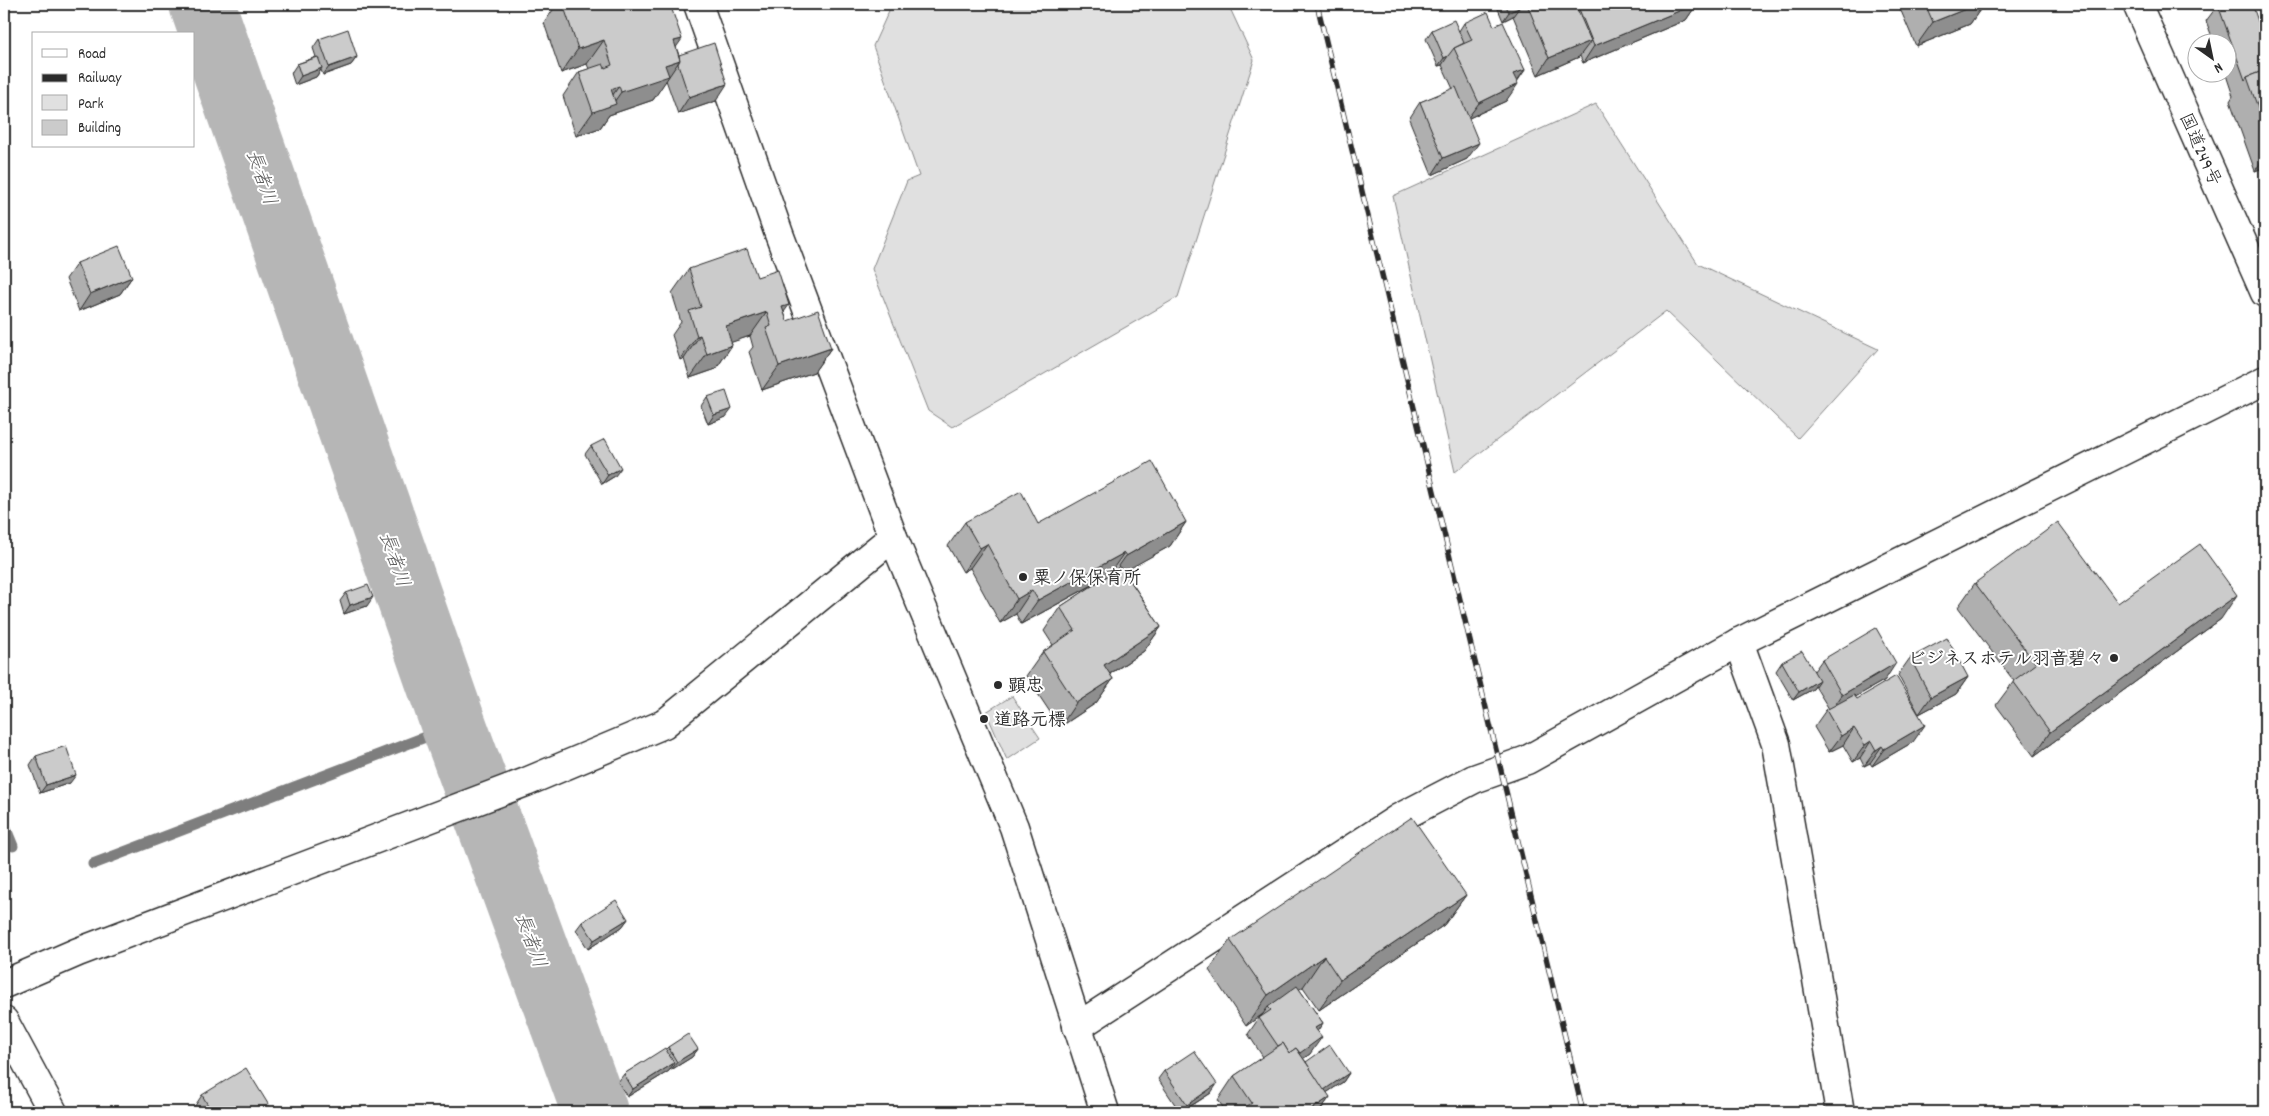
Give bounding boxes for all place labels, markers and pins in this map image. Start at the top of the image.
place label: 粟ノ保保育所 [1033,567,1141,592]
marker: 粟ノ保保育所 [1017,571,1029,583]
place label: ビジネスホテル羽音碧々 [1908,648,2104,673]
marker: ビジネスホテル羽音碧々 [2108,652,2120,664]
place label: 顕忠 [1008,675,1044,700]
marker: 顕忠 [992,679,1004,691]
place label: 道路元標 [994,709,1066,734]
marker: 道路元標 [978,713,990,725]

